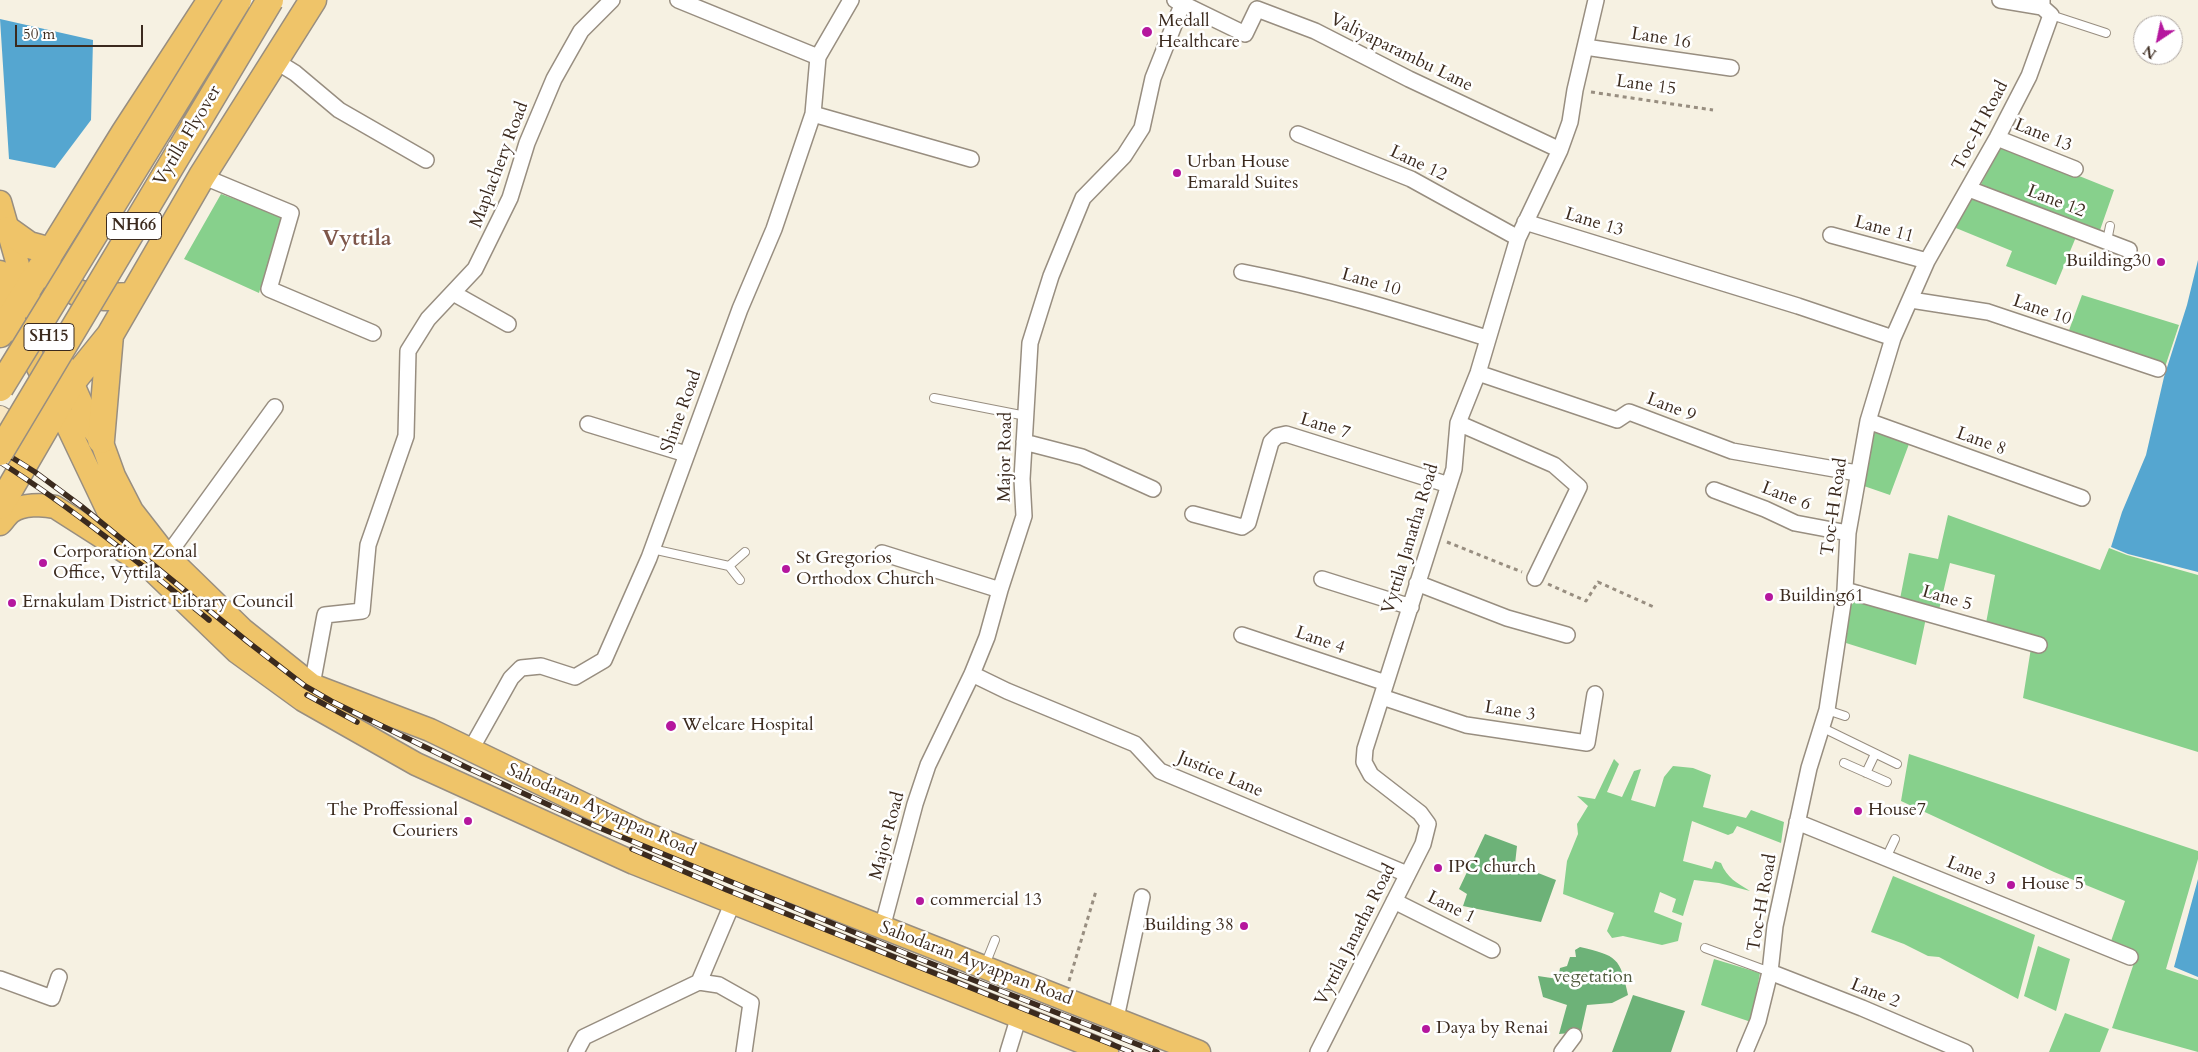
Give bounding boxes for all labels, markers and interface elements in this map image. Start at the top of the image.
street label: Valiyaparambu Lane [1326,9,1476,97]
place label: Medall Healthcare [1158,11,1240,54]
scale bar [18,15,145,47]
north arrow [2133,15,2183,65]
text: 50 m [23,24,55,44]
street label: Lane 16 [1630,24,1692,54]
marker: Medall Healthcare [1140,25,1154,39]
text: N [2140,41,2160,63]
street label: Lane 15 [1615,71,1677,101]
street label: Toc-H Road [1948,77,2014,175]
street label: Vytilla Flyover [150,82,226,190]
street label: Maplachery Road [466,99,534,231]
street label: Lane 13 [2011,115,2075,157]
street label: Lane 12 [1386,141,1450,187]
place label: Urban House Emarald Suites [1187,152,1298,194]
marker: Urban House Emarald Suites [1171,167,1183,179]
street label: Lane 12 [2024,181,2088,223]
street label: Lane 13 [1562,204,1626,242]
road number: NH66 [106,212,162,240]
street label: Lane 11 [1852,212,1916,248]
district label: Vyttila [322,227,392,253]
place label: Building30 [2066,251,2151,273]
marker: Building30 [2155,256,2167,268]
street label: Lane 10 [1339,264,1403,302]
street label: Lane 10 [2010,291,2074,331]
road number: SH15 [24,324,74,351]
street label: Shine Road [657,368,707,456]
street label: Lane 9 [1643,389,1699,427]
street label: Lane 7 [1297,409,1353,445]
street label: Major Road [994,412,1018,502]
street label: Lane 8 [1953,423,2009,461]
street label: Toc-H Road [1817,457,1853,557]
street label: Vyttila Janatha Road [1378,461,1444,617]
street label: Lane 6 [1758,478,1814,516]
place label: Corporation Zonal Office, Vyttila [53,542,197,584]
place label: St Gregorios Orthodox Church [796,548,935,590]
marker: Corporation Zonal Office, Vyttila [37,557,49,569]
marker: St Gregorios Orthodox Church [780,563,792,575]
street label: Lane 5 [1919,582,1975,616]
place label: Building61 [1779,586,1864,608]
marker: Building61 [1763,591,1775,603]
place label: Ernakulam District Library Council [22,592,294,614]
marker: Ernakulam District Library Council [6,597,18,609]
street label: Lane 4 [1292,622,1348,660]
street label: Lane 3 [1483,697,1537,727]
place label: Welcare Hospital [682,715,814,737]
marker: Welcare Hospital [664,719,678,733]
street label: Justice Lane [1174,747,1266,803]
street label: Sahodaran Ayyappan Road [503,760,699,862]
street label: Major Road [866,790,910,882]
place label: The Proffessional Couriers [327,800,458,842]
place label: House7 [1868,800,1926,822]
marker: House7 [1852,805,1864,817]
marker: The Proffessional Couriers [462,815,474,827]
street label: Lane 3 [1943,852,1999,892]
street label: Toc-H Road [1744,853,1782,953]
place label: IPC church [1448,857,1536,879]
street label: Vyttila Janatha Road [1311,861,1401,1009]
marker: IPC church [1432,862,1444,874]
place label: House 5 [2021,874,2084,896]
marker: House 5 [2005,879,2017,891]
street label: Lane 1 [1423,887,1479,929]
place label: commercial 13 [930,890,1042,912]
marker: commercial 13 [914,895,926,907]
place label: Building 38 [1144,915,1234,937]
street label: Sahodaran Ayyappan Road [877,917,1075,1011]
marker: Building 38 [1238,920,1250,932]
park label: vegetation [1553,967,1633,989]
street label: Lane 2 [1847,974,1903,1014]
place label: Daya by Renai [1436,1018,1548,1040]
marker: Daya by Renai [1420,1023,1432,1035]

